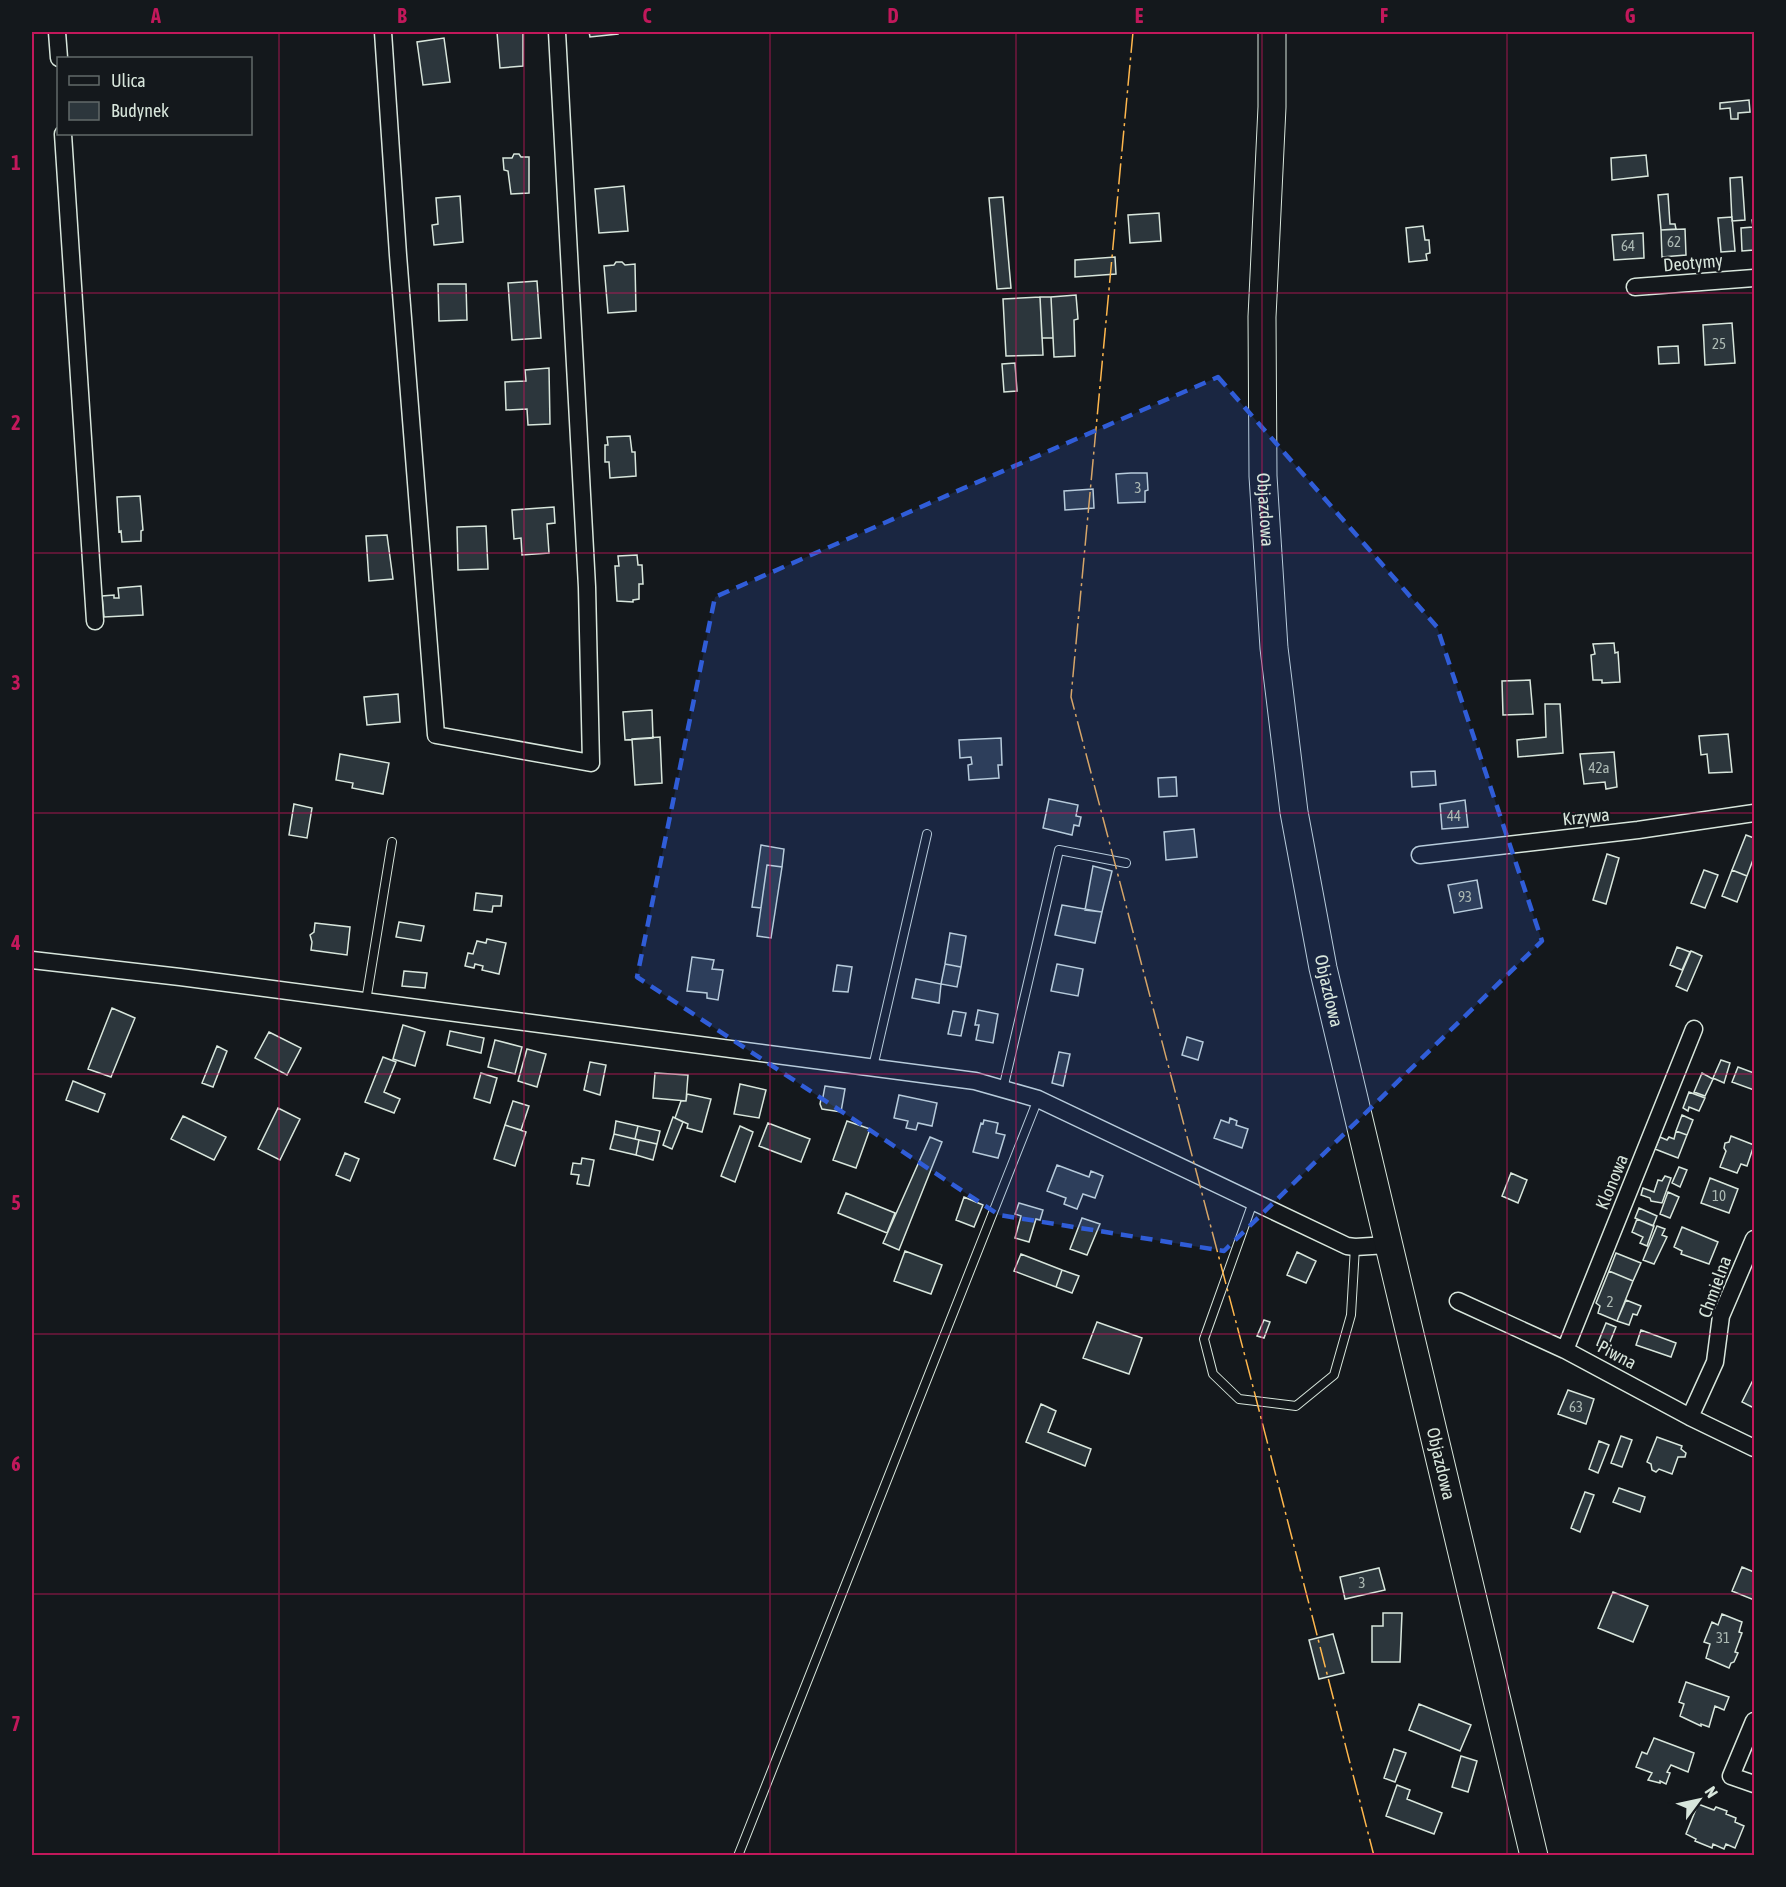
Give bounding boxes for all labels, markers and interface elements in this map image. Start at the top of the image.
text: A [150,4,161,27]
text: B [397,4,407,27]
text: C [643,4,652,27]
text: D [887,4,899,27]
text: E [1135,4,1144,27]
text: F [1380,4,1388,27]
text: G [1625,4,1636,27]
legend [57,57,252,135]
text: Ulica [111,70,146,91]
text: Budynek [111,100,169,121]
text: 1 [11,151,21,174]
house number: 62 [1667,233,1681,250]
house number: 64 [1621,237,1635,254]
street label: Deotymy [1662,249,1724,276]
house number: 25 [1712,335,1726,352]
text: 2 [11,411,21,434]
street label: Objazdowa [1253,472,1278,547]
house number: 3 [1134,479,1142,496]
text: 3 [11,671,21,694]
house number: 42a [1588,759,1610,776]
street label: Krzywa [1561,804,1610,829]
house number: 44 [1447,807,1461,824]
house number: 93 [1458,888,1472,905]
text: 4 [10,931,21,954]
street label: Objazdowa [1311,953,1348,1029]
street label: Klonowa [1591,1151,1632,1213]
house number: 10 [1712,1187,1726,1204]
text: 5 [11,1191,21,1214]
street label: Chmielna [1694,1253,1735,1320]
house number: 2 [1606,1293,1614,1310]
street label: Piwna [1594,1336,1640,1373]
house number: 63 [1569,1398,1583,1415]
street label: Objazdowa [1423,1425,1460,1502]
text: 6 [11,1452,21,1475]
house number: 3 [1358,1574,1366,1591]
house number: 31 [1716,1629,1730,1646]
text: 7 [11,1712,21,1735]
north arrow [1669,1770,1729,1830]
text: N [1701,1783,1722,1801]

